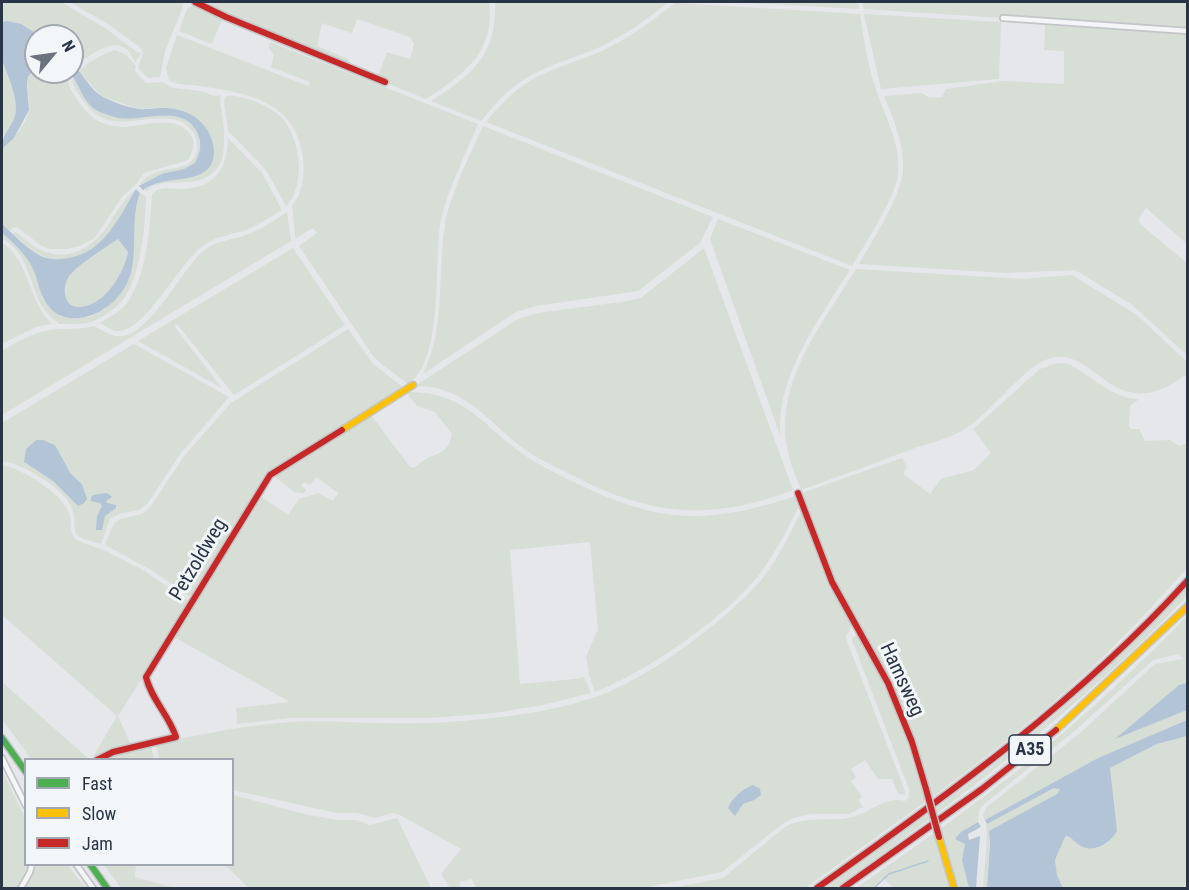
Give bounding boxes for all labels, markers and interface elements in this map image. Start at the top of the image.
north arrow [24,24,84,84]
text: N [58,37,79,55]
street label: Petzoldweg [165,515,233,605]
street label: Hamsweg [874,639,928,721]
road number: A35 [1009,735,1051,765]
legend [24,758,234,866]
text: Fast [82,773,113,794]
text: Slow [82,803,116,824]
text: Jam [82,833,113,854]

